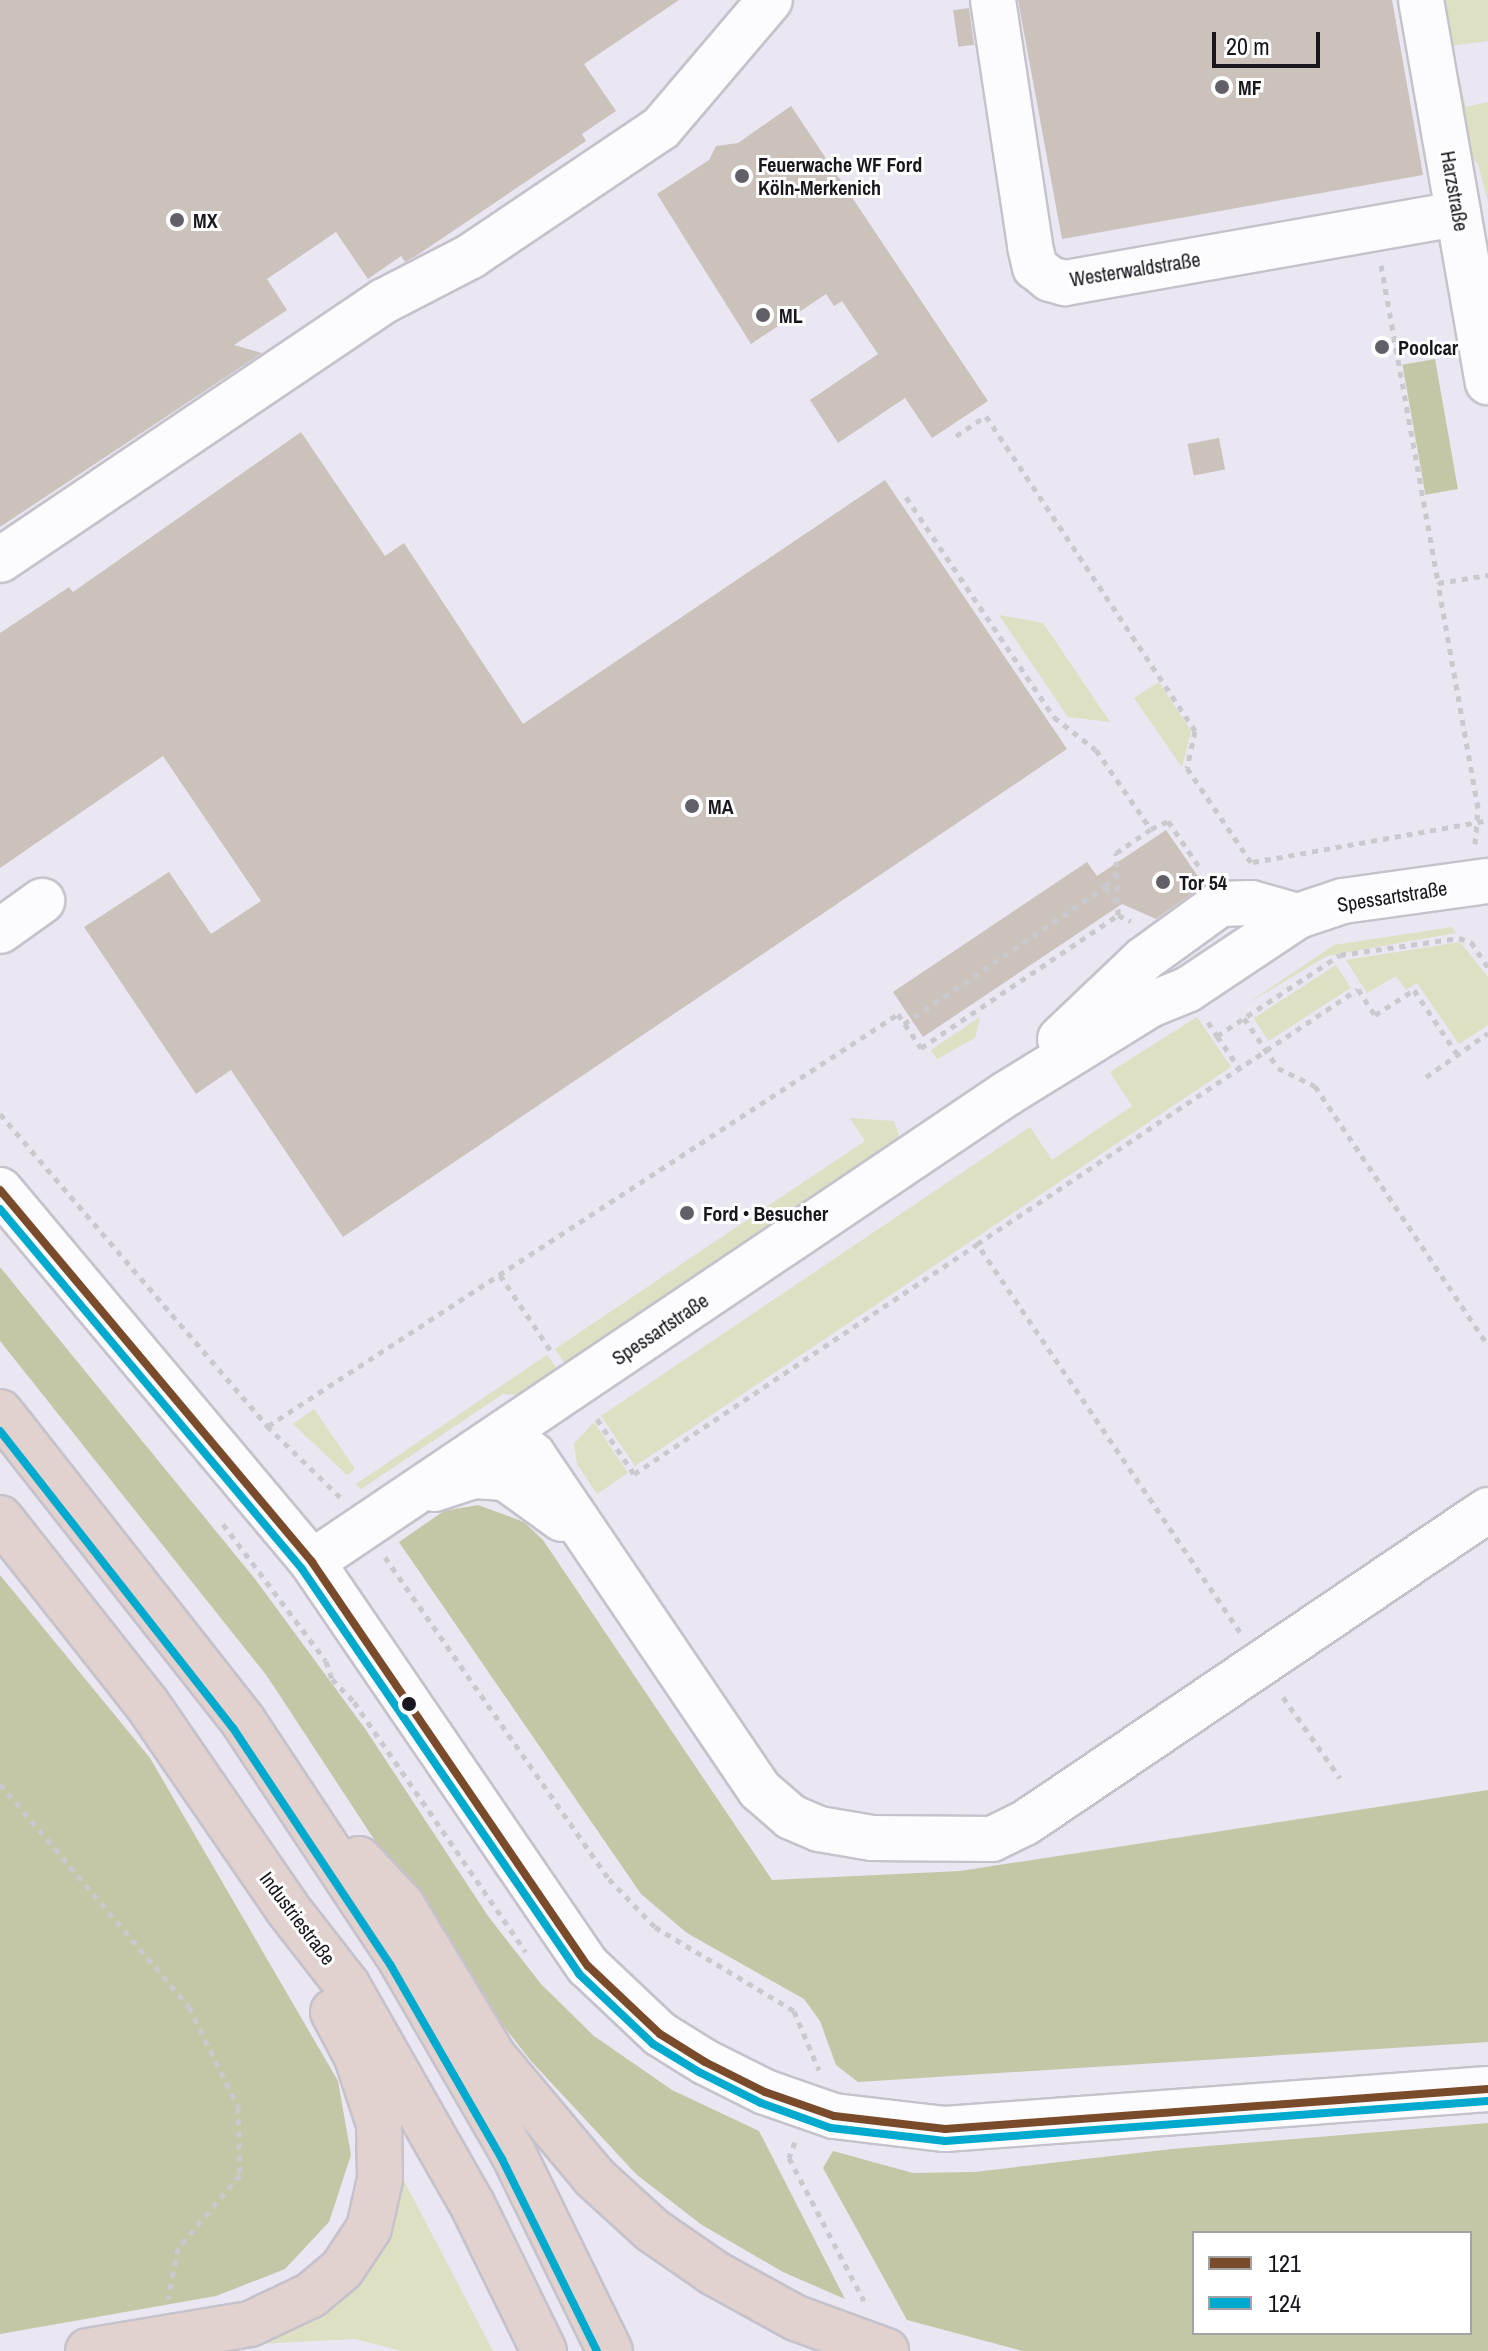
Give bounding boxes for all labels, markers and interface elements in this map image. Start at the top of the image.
scale bar [1216,16,1324,66]
text: 20 m [1226,30,1270,62]
place label: MF [1238,75,1262,99]
marker: MF [1213,78,1231,96]
street label: Harzstraße [1436,149,1474,233]
place label: Feuerwache WF Ford Köln-Merkenich [758,152,922,199]
marker: Feuerwache WF Ford Köln-Merkenich [733,167,751,185]
place label: MX [193,208,218,232]
marker: MX [168,211,186,229]
street label: Westerwaldstraße [1068,247,1202,291]
place label: ML [779,303,803,327]
marker: ML [754,306,772,324]
place label: Poolcar [1398,335,1458,359]
marker: Poolcar [1373,338,1391,356]
place label: MA [708,794,733,818]
marker: MA [683,797,701,815]
place label: Tor 54 [1179,870,1227,894]
marker: Tor 54 [1154,873,1172,891]
street label: Spessartstraße [1335,875,1449,917]
place label: Ford • Besucher [703,1201,828,1225]
marker: Ford • Besucher [678,1204,696,1222]
street label: Spessartstraße [607,1288,713,1370]
unlabelled marker [401,1696,417,1712]
street label: Industriestraße [255,1867,341,1969]
legend [1192,2231,1472,2335]
text: 121 [1268,2247,1301,2279]
text: 124 [1268,2287,1301,2319]

